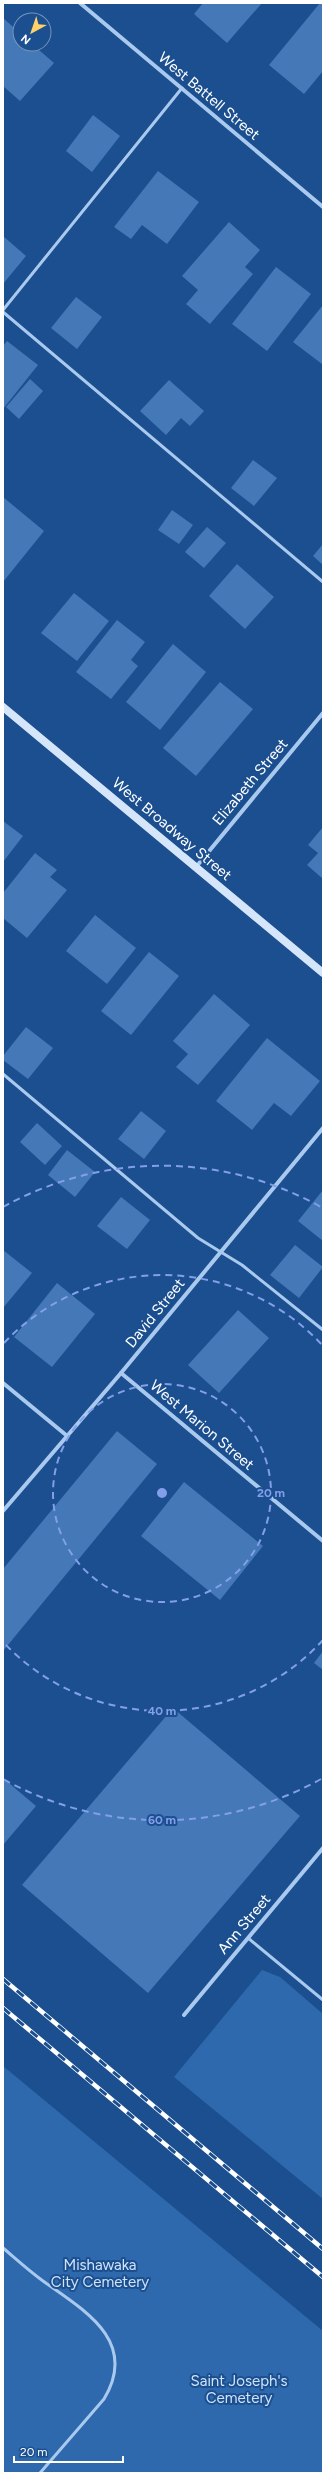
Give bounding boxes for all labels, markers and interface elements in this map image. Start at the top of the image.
north arrow [12,12,52,52]
text: N [18,32,33,47]
street label: West Battell Street [155,48,264,144]
street label: Elizabeth Street [209,735,292,829]
street label: West Broadway Street [109,774,236,884]
street label: David Street [122,1275,189,1351]
street label: West Marion Street [146,1376,258,1474]
centre of rings [155,1486,169,1500]
text: 20 m [257,1486,285,1500]
text: 40 m [148,1704,176,1718]
text: 60 m [148,1813,176,1827]
street label: Ann Street [214,1890,274,1958]
park label: Mishawaka City Cemetery [51,2256,149,2291]
park label: Saint Joseph's Cemetery [191,2372,287,2407]
scale bar [14,2438,123,2464]
text: 20 m [20,2445,48,2459]

